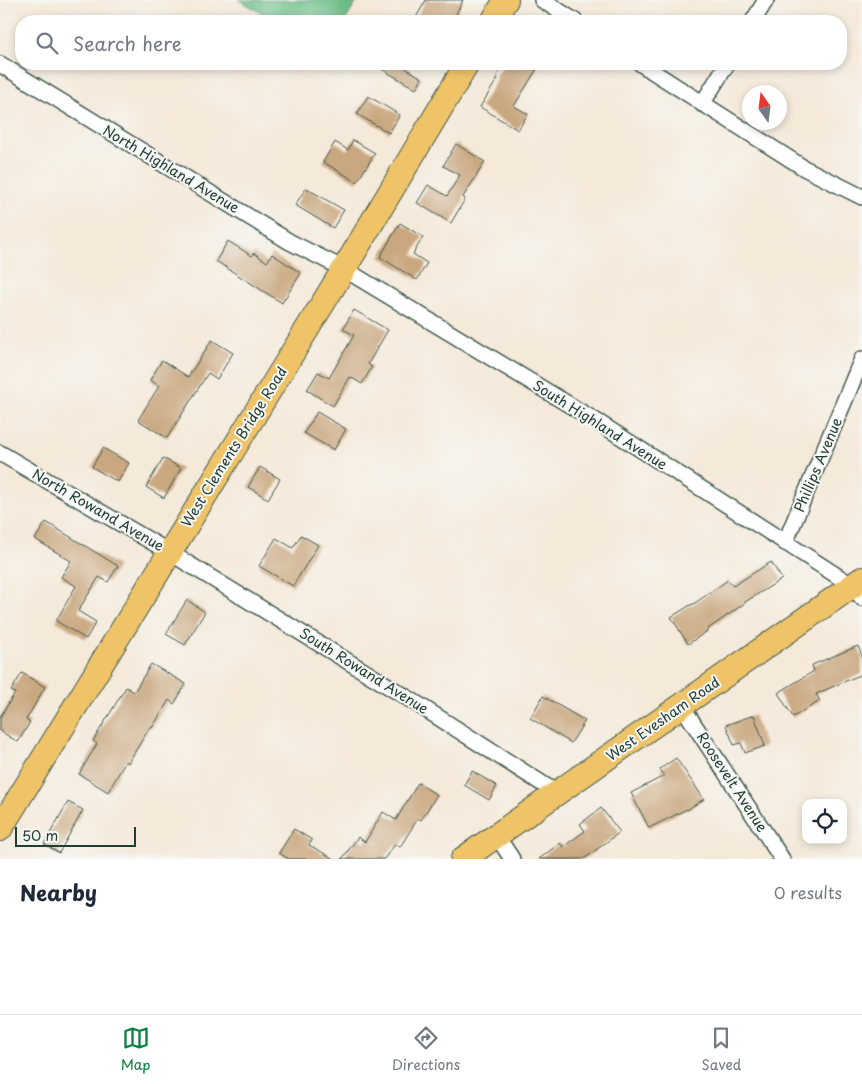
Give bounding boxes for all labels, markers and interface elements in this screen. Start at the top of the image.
search box [15,15,847,70]
icon: search [33,29,61,57]
text: Search here [73,29,182,57]
north arrow [742,85,787,130]
street label: North Highland Avenue [99,119,244,218]
street label: West Clements Bridge Road [176,363,292,531]
street label: South Highland Avenue [529,375,672,475]
street label: Phillips Avenue [788,414,847,515]
street label: North Rowand Avenue [28,463,168,556]
street label: South Rowand Avenue [296,622,433,719]
street label: West Evesham Road [601,671,724,766]
street label: Roosevelt Avenue [692,727,773,836]
map controls [802,799,847,844]
button: locate [802,799,847,844]
scale bar [15,824,136,847]
text: 50 m [22,825,58,846]
text: Nearby [20,876,97,908]
text: 0 results [774,880,842,904]
tab: Map [121,1024,151,1075]
tab: Directions [392,1024,460,1075]
tab: Saved [702,1024,741,1075]

